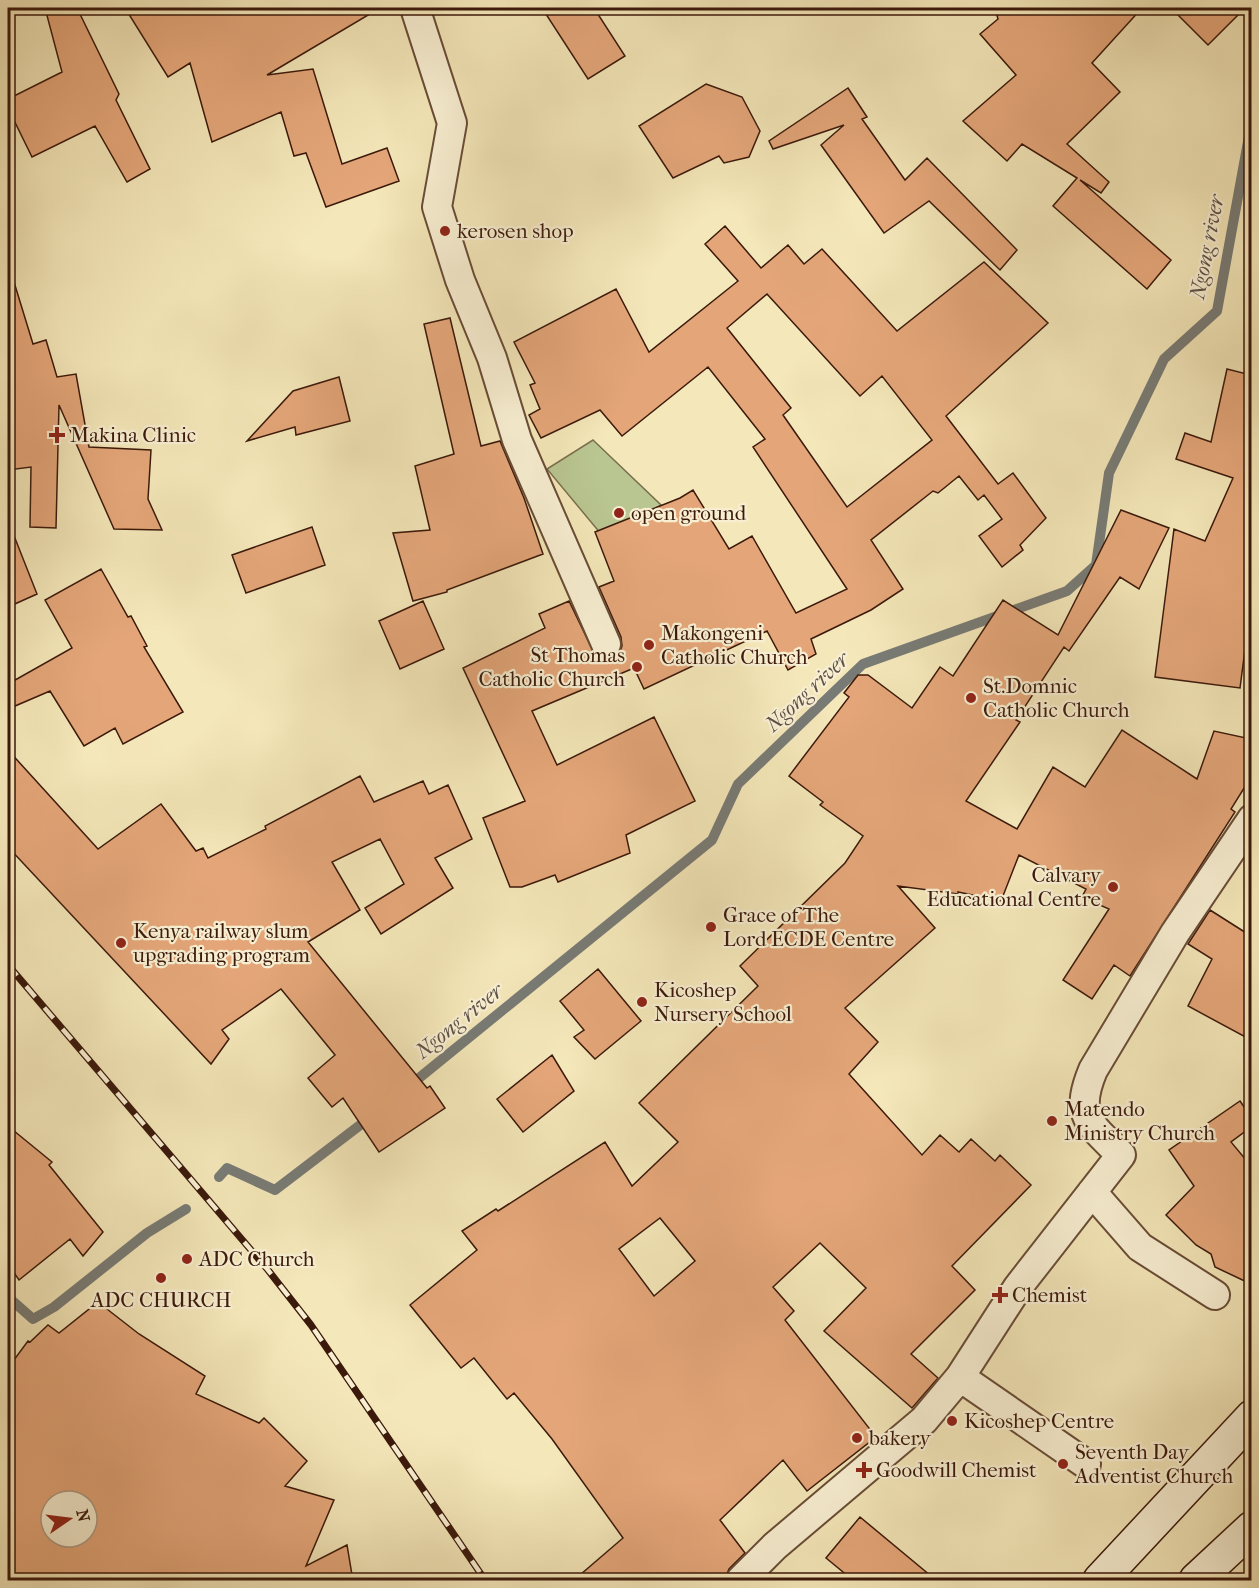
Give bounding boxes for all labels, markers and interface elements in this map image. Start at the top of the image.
water label: Ngong river [1184,191,1230,302]
place label: kerosen shop [457,219,574,243]
marker: kerosen shop [438,224,452,238]
place label: Makina Clinic [70,423,196,447]
marker: Makina Clinic [48,426,66,444]
place label: open ground [631,501,747,525]
marker: open ground [612,506,626,520]
place label: Makongeni Catholic Church [661,621,808,669]
marker: Makongeni Catholic Church [642,638,656,652]
place label: St Thomas Catholic Church [478,643,625,691]
water label: Ngong river [759,645,856,738]
marker: St Thomas Catholic Church [630,660,644,674]
place label: St.Domnic Catholic Church [983,674,1130,722]
marker: St.Domnic Catholic Church [964,691,978,705]
place label: Calvary Educational Centre [927,863,1102,911]
marker: Calvary Educational Centre [1106,880,1120,894]
place label: Grace of The Lord ECDE Centre [723,903,894,951]
place label: Kenya railway slum upgrading program [132,919,310,967]
marker: Grace of The Lord ECDE Centre [704,920,718,934]
marker: Kenya railway slum upgrading program [114,936,128,950]
water label: Ngong river [409,976,510,1065]
place label: Kicoshep Nursery School [654,978,792,1026]
marker: Kicoshep Nursery School [635,995,649,1009]
place label: Matendo Ministry Church [1064,1097,1215,1145]
marker: Matendo Ministry Church [1045,1114,1059,1128]
place label: ADC Church [198,1247,315,1271]
marker: ADC Church [180,1252,194,1266]
marker: ADC CHURCH [154,1271,168,1285]
place label: Chemist [1012,1283,1088,1307]
place label: ADC CHURCH [90,1288,232,1312]
marker: Chemist [993,1288,1007,1302]
place label: Kicoshep Centre [964,1409,1114,1433]
marker: Kicoshep Centre [945,1414,959,1428]
place label: bakery [868,1426,932,1450]
marker: bakery [850,1431,864,1445]
place label: Seventh Day Adventist Church [1074,1440,1233,1488]
marker: Seventh Day Adventist Church [1056,1457,1070,1471]
place label: Goodwill Chemist [876,1458,1037,1482]
marker: Goodwill Chemist [857,1463,871,1477]
north arrow [39,1489,99,1549]
text: N [72,1507,94,1525]

